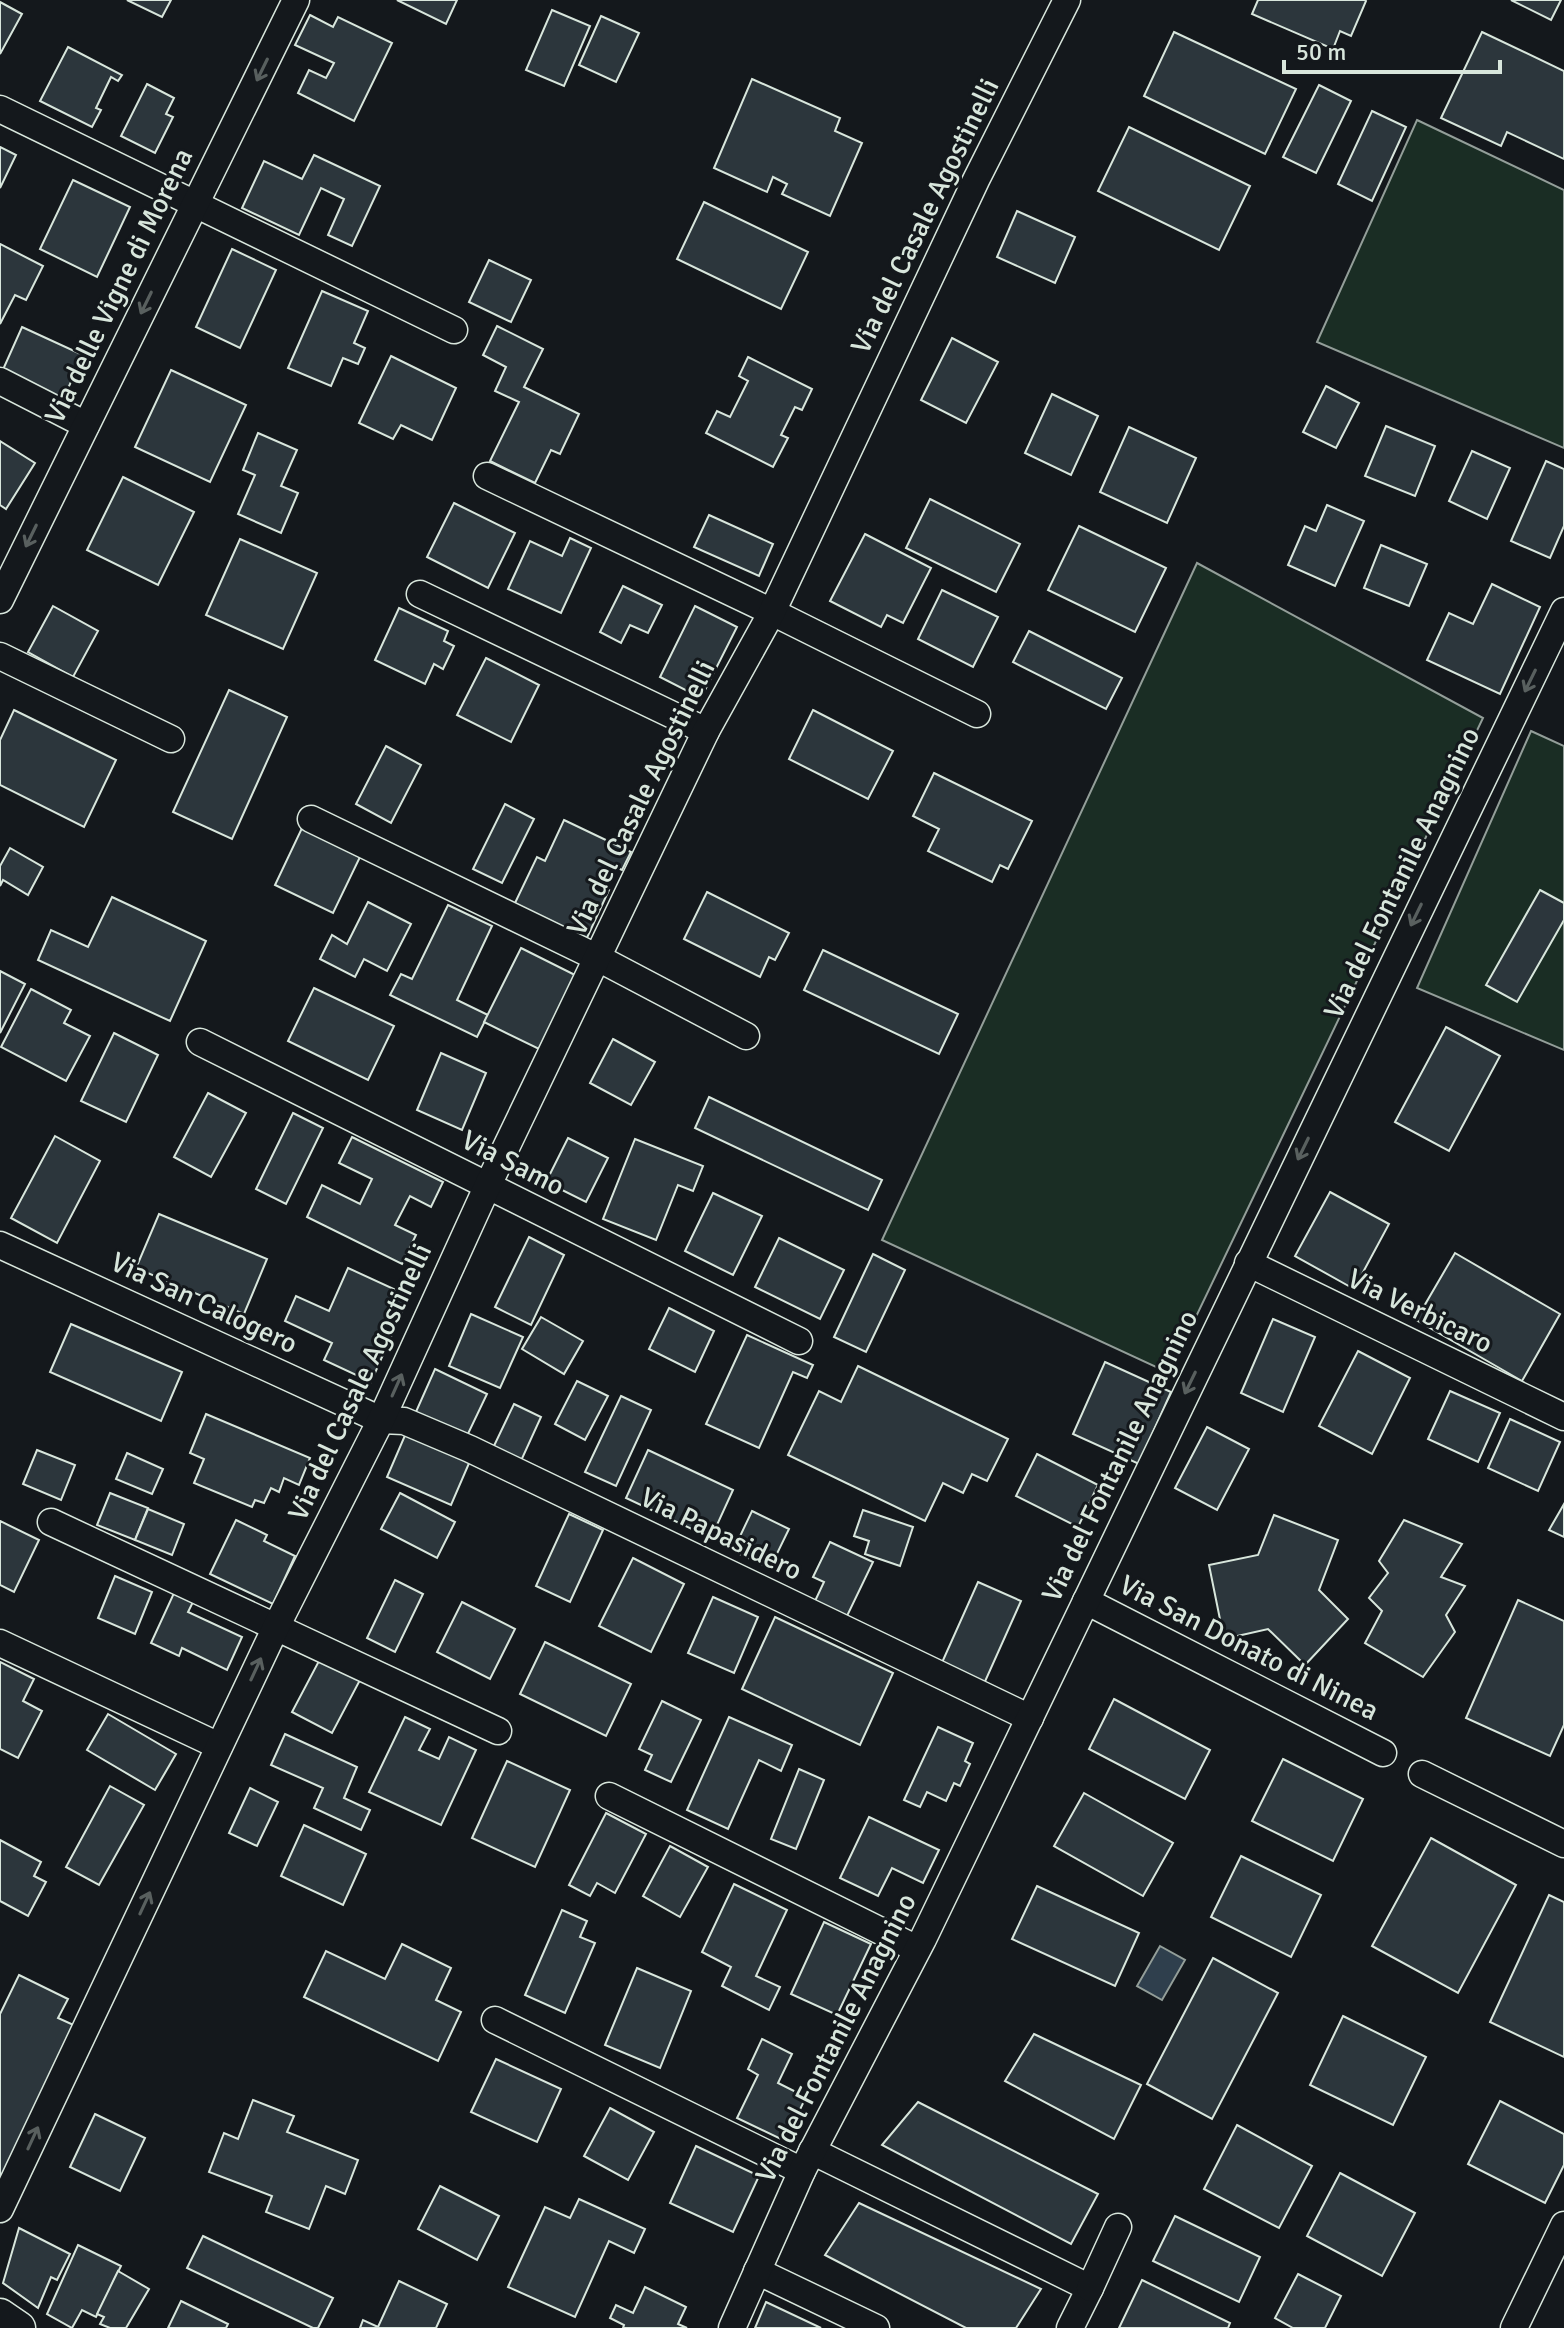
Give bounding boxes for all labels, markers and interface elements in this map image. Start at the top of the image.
scale bar [1284,24,1500,74]
text: 50 m [1296,37,1346,67]
one-way arrow [253,57,269,81]
street label: Via del Casale Agostinelli [844,73,1006,359]
street label: Via delle Vigne di Morena [38,143,200,429]
one-way arrow [138,291,153,314]
one-way arrow [23,524,38,548]
street label: Via del Casale Agostinelli [560,655,722,941]
one-way arrow [1522,669,1537,693]
street label: Via del Fontanile Anagnino [1317,722,1487,1024]
one-way arrow [1408,903,1424,927]
street label: Via Samo [456,1123,570,1203]
one-way arrow [1295,1137,1310,1161]
street label: Via del Casale Agostinelli [281,1238,439,1526]
street label: Via San Calogero [105,1245,303,1361]
street label: Via Verbicaro [1342,1261,1498,1361]
street label: Via del Fontanile Anagnino [1035,1305,1205,1607]
one-way arrow [1182,1371,1197,1395]
one-way arrow [390,1374,405,1398]
street label: Via Papasidero [635,1480,807,1588]
street label: Via San Donato di Ninea [1114,1568,1384,1728]
one-way arrow [249,1657,264,1681]
street label: Via del Fontanile Anagnino [748,1888,924,2188]
one-way arrow [138,1892,153,1916]
one-way arrow [26,2127,41,2151]

